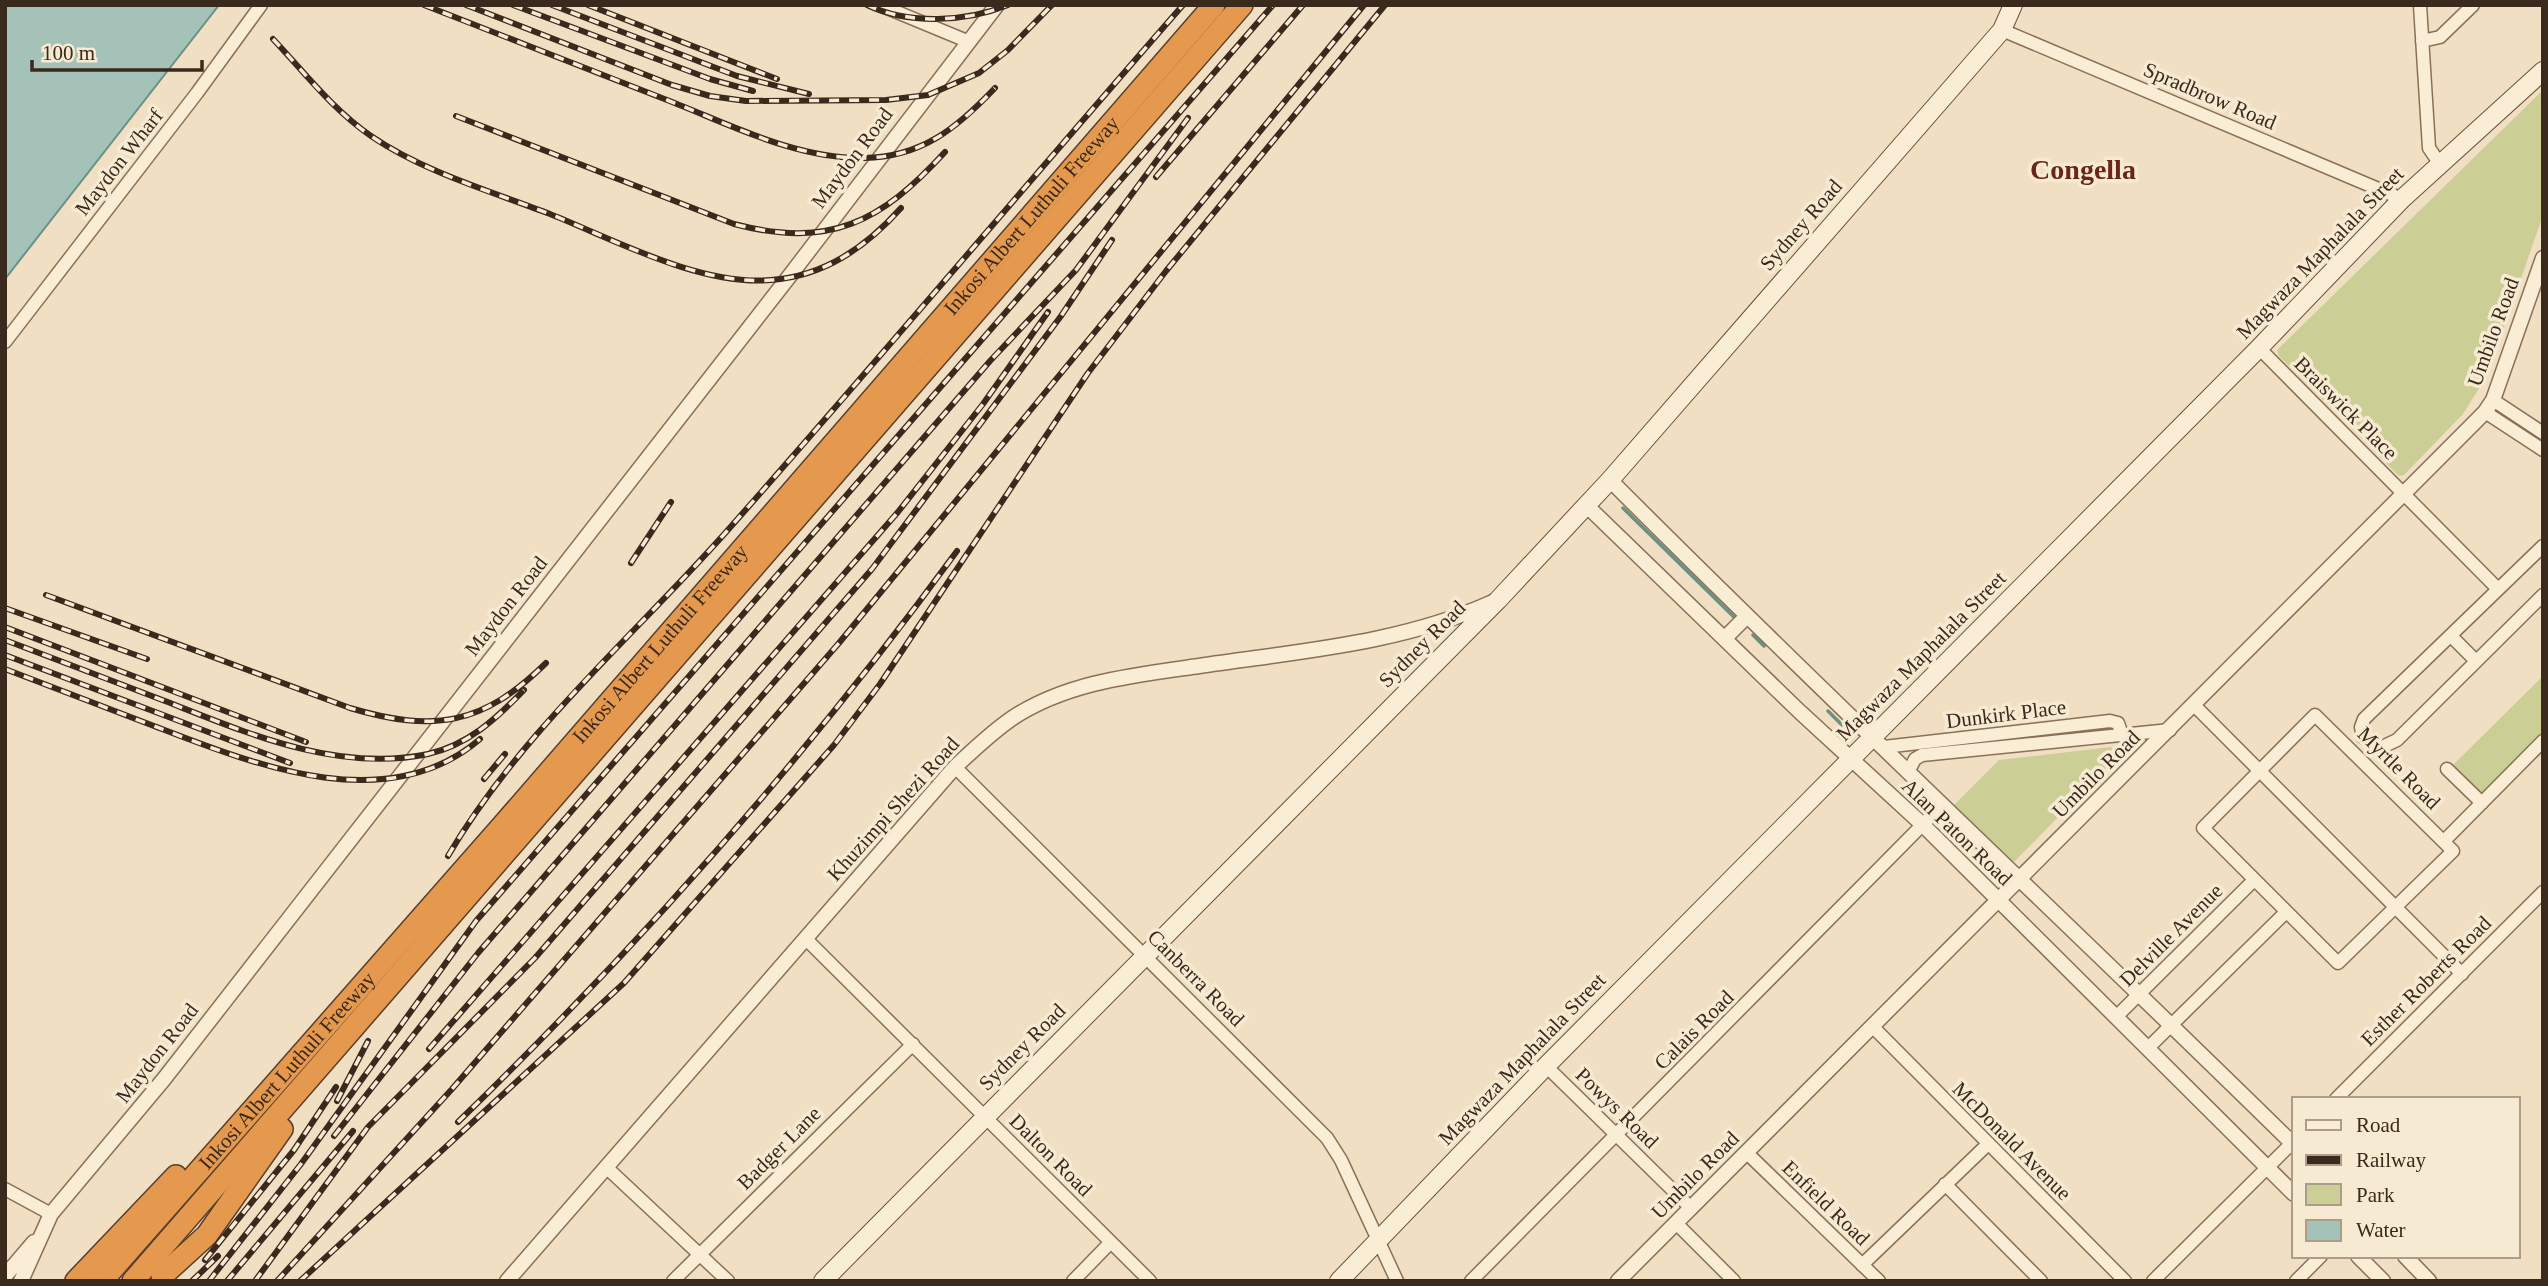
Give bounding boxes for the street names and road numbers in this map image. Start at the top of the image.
street label: Spradbrow Road [2140,57,2280,135]
street label: Maydon Road [806,103,898,213]
street label: Maydon Wharf [70,104,168,220]
street label: Inkosi Albert Luthuli Freeway [939,111,1124,320]
street label: Magwaza Maphalala Street [2232,162,2409,344]
street label: Sydney Road [1755,174,1847,275]
street label: Umbilo Road [2462,274,2524,390]
street label: Braiswick Place [2289,351,2403,465]
street label: Inkosi Albert Luthuli Freeway [567,539,753,748]
street label: Maydon Road [460,551,553,661]
street label: Magwaza Maphalala Street [1831,566,2011,746]
street label: Sydney Road [1374,595,1471,692]
street label: Dunkirk Place [1945,695,2067,733]
street label: Myrtle Road [2353,722,2446,815]
street label: Umbilo Road [2047,725,2145,823]
street label: Khuzimpi Shezi Road [822,732,964,886]
street label: Alan Paton Road [1897,774,2017,891]
street label: Delville Avenue [2115,879,2227,991]
street label: Esther Roberts Road [2356,911,2496,1051]
street label: Canberra Road [1143,925,1250,1032]
street label: Inkosi Albert Luthuli Freeway [194,967,380,1174]
street label: Magwaza Maphalala Street [1434,968,1611,1150]
street label: Calais Road [1649,985,1739,1075]
street label: Maydon Road [111,998,204,1108]
street label: Sydney Road [974,998,1071,1095]
street label: Powys Road [1571,1063,1664,1154]
street label: McDonald Avenue [1948,1077,2076,1205]
street label: Badger Lane [732,1101,826,1195]
street label: Dalton Road [1005,1109,1098,1202]
street label: Umbilo Road [1646,1126,1744,1224]
street label: Enfield Road [1778,1156,1875,1251]

